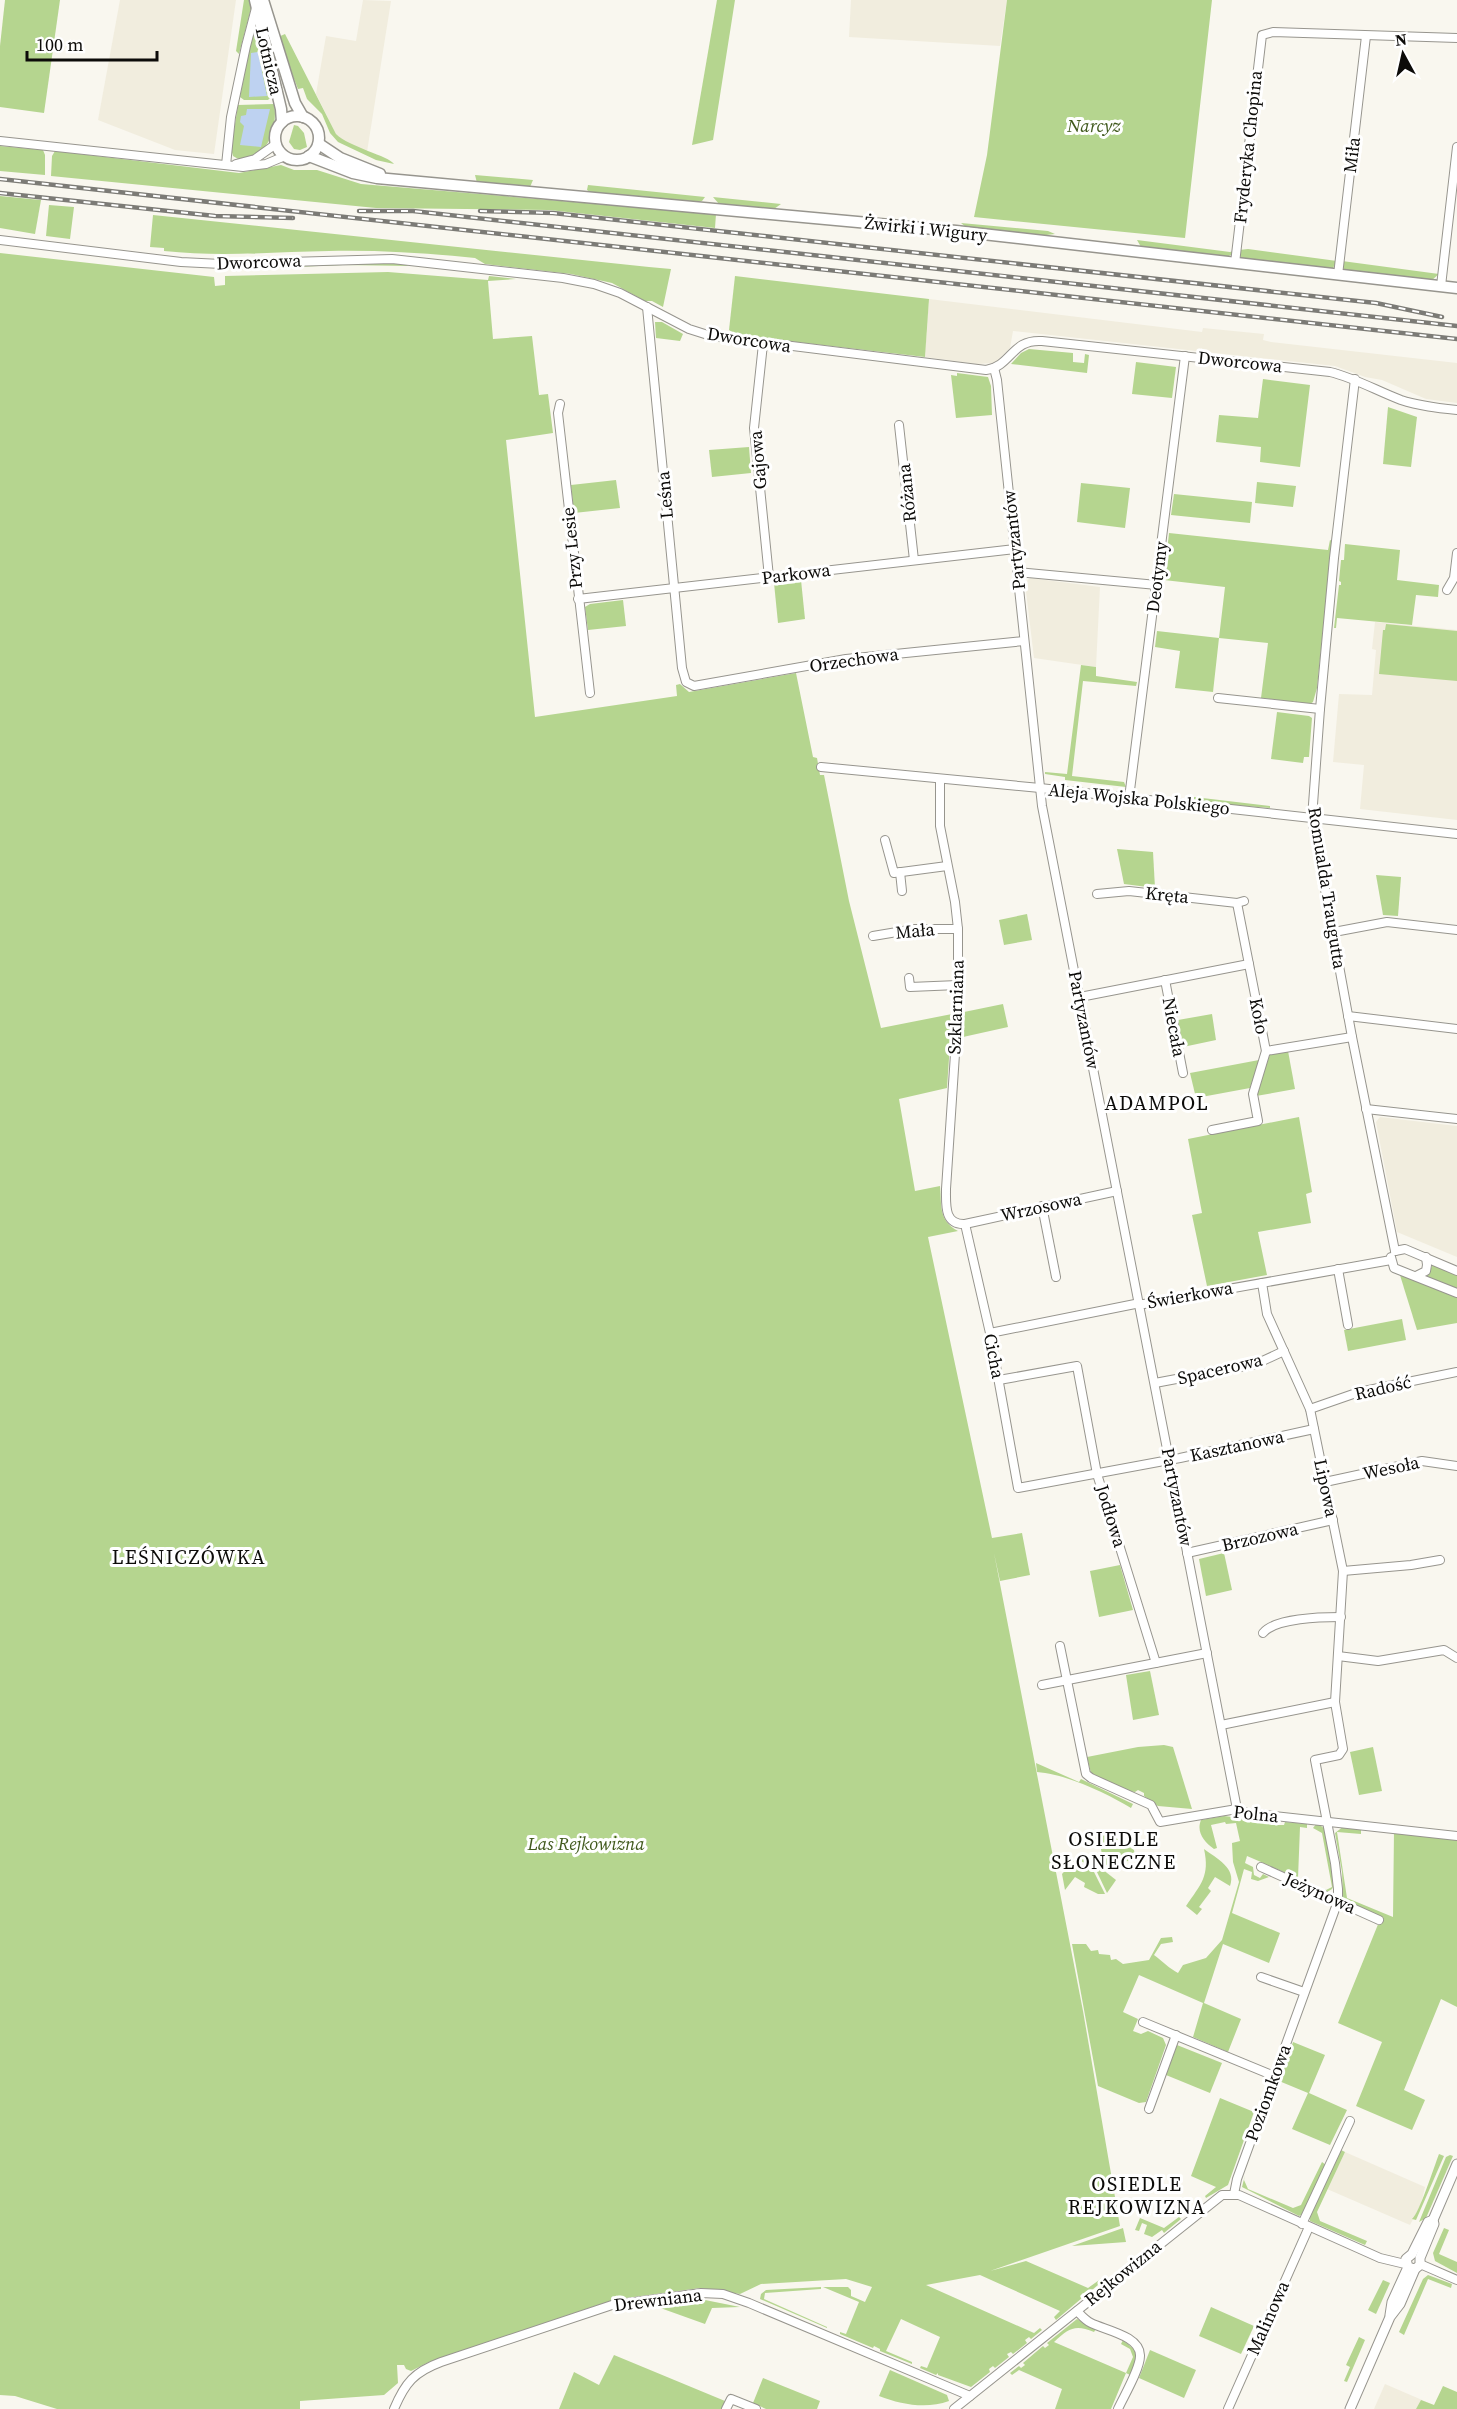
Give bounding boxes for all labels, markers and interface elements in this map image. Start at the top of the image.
scale bar [27,24,158,62]
north arrow [1373,24,1433,84]
street label: Lotnicza [250,25,290,98]
text: N [1394,27,1409,51]
text: 100 m [36,32,83,57]
street label: Fryderyka Chopina [1227,68,1268,225]
park label: Narcyz [1066,113,1121,138]
street label: Miła [1337,135,1366,174]
street label: Żwirki i Wigury [863,210,990,247]
street label: Dworcowa [216,247,303,275]
street label: Dworcowa [705,321,794,359]
street label: Dworcowa [1197,345,1284,378]
street label: Gajowa [742,429,773,490]
street label: Różana [891,462,922,524]
street label: Leśna [650,469,679,520]
street label: Partyzantów [996,489,1031,591]
street label: Przy Lesie [555,506,588,590]
street label: Deotymy [1140,539,1173,614]
street label: Parkowa [760,557,833,590]
street label: Orzechowa [808,641,901,678]
street label: Aleja Wojska Polskiego [1047,777,1231,820]
street label: Romualda Traugutta [1302,805,1353,972]
street label: Kręta [1144,880,1191,909]
street label: Mała [894,916,936,945]
street label: Szklarniana [941,958,970,1055]
street label: Partyzantów [1063,968,1106,1072]
street label: Niecała [1156,995,1193,1060]
street label: Koło [1244,996,1275,1036]
district label: ADAMPOL [1104,1089,1210,1117]
street label: Wrzosowa [998,1186,1085,1227]
street label: Świerkowa [1145,1275,1236,1314]
street label: Cicha [978,1331,1011,1381]
street label: Spacerowa [1175,1346,1266,1390]
street label: Radość [1352,1369,1414,1406]
street label: Kasztanowa [1188,1423,1287,1468]
street label: Partyzantów [1156,1445,1199,1549]
street label: Wesoła [1360,1449,1422,1486]
street label: Lipowa [1308,1456,1345,1520]
street label: Jodłowa [1090,1480,1133,1551]
street label: Brzozowa [1219,1515,1301,1557]
district label: LEŚNICZÓWKA [112,1543,266,1571]
street label: Polna [1232,1799,1281,1828]
district label: OSIEDLE SŁONECZNE [1051,1825,1177,1876]
park label: Las Rejkowizna [526,1831,645,1856]
street label: Jeżynowa [1279,1865,1361,1920]
street label: Poziomkowa [1238,2040,1297,2145]
district label: OSIEDLE REJKOWIZNA [1068,2170,1206,2221]
street label: Rejkowizna [1079,2233,1167,2311]
street label: Malinowa [1240,2276,1295,2359]
street label: Drewniana [613,2282,704,2317]

